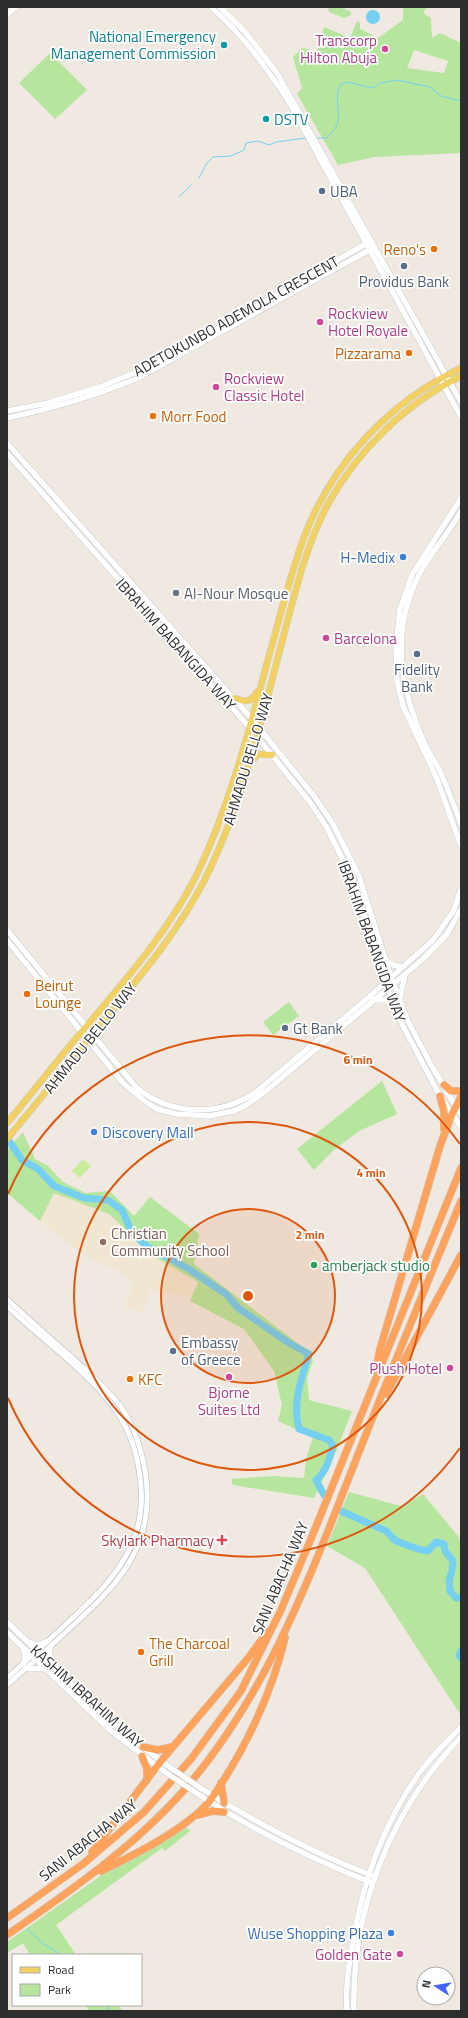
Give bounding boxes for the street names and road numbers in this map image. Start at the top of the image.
street label: ADETOKUNBO ADEMOLA CRESCENT [129,250,343,382]
street label: IBRAHIM BABANGIDA WAY [110,573,242,715]
street label: AHMADU BELLO WAY [217,690,279,828]
street label: IBRAHIM BABANGIDA WAY [332,857,412,1025]
street label: AHMADU BELLO WAY [38,977,142,1099]
street label: SANI ABACHA WAY [246,1518,314,1638]
street label: KASHIM IBRAHIM WAY [25,1639,149,1753]
street label: SANI ABACHA WAY [34,1793,142,1887]

